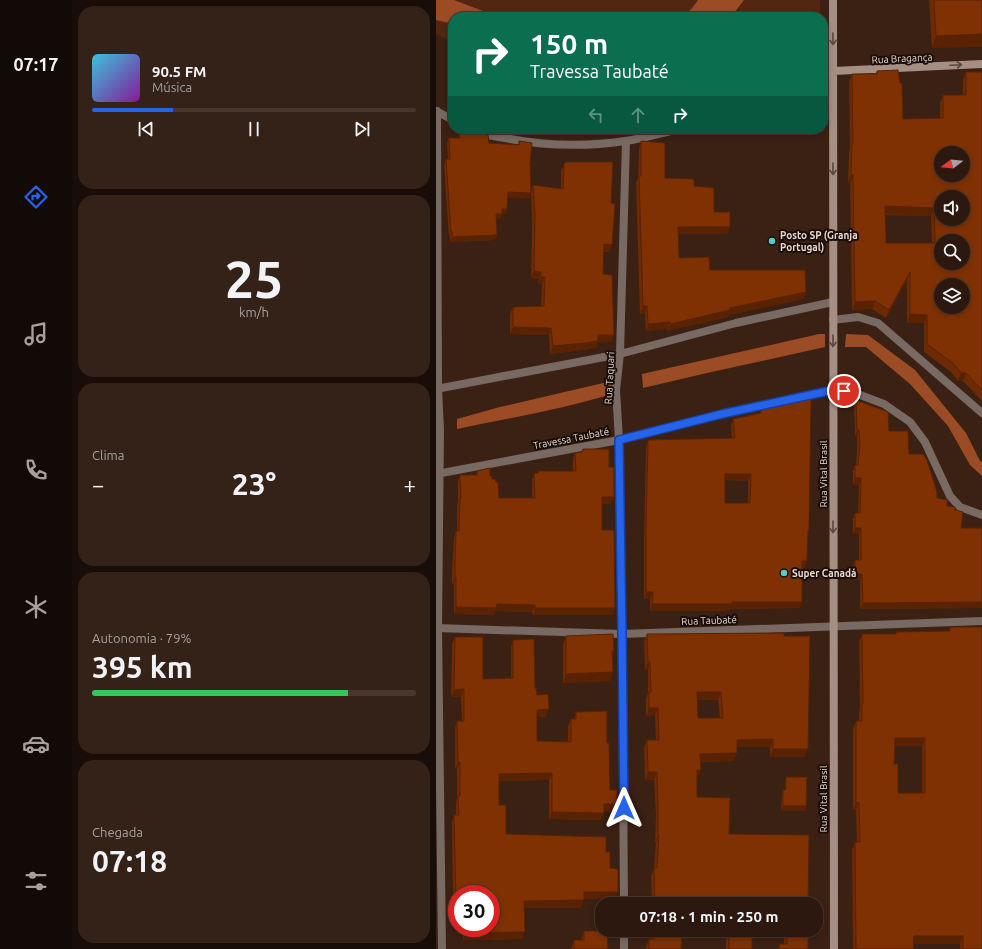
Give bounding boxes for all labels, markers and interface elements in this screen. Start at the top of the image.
icon: right [464,28,516,80]
text: 150 m [530,28,608,59]
one-way arrow [829,32,837,45]
street label: Rua Bragança [871,51,933,66]
text: 07:17 [13,54,59,74]
text: Travessa Taubaté [530,61,669,81]
one-way arrow [949,61,962,69]
text: 90.5 FM [152,63,206,80]
text: Música [152,80,192,94]
icon: left [585,104,607,126]
icon: ahead [627,104,649,126]
icon: right [669,104,691,126]
icon: previous [135,118,157,140]
icon: pause [243,118,265,140]
icon: next [351,118,373,140]
north arrow [934,146,970,182]
map controls [934,146,970,314]
one-way arrow [829,162,837,175]
icon: directions [22,183,50,211]
button: sound [934,190,970,226]
place label: Posto SP (Granja Portugal) [780,230,858,254]
button: search [934,234,970,270]
marker: Posto SP (Granja Portugal) [767,236,777,246]
text: 25 [225,250,283,308]
button: layers [934,278,970,314]
text: km/h [239,305,269,319]
icon: music [22,320,50,348]
one-way arrow [829,334,837,347]
street label: Rua Taquari [603,351,616,405]
pin [827,374,861,408]
icon: arrive [833,380,855,402]
street label: Travessa Taubaté [532,426,610,451]
street label: Rua Vital Brasil [818,440,829,508]
text: Clima [92,448,124,462]
icon: phone [22,456,50,484]
text: 23° [232,467,276,501]
text: − [92,472,104,497]
text: + [404,472,416,497]
one-way arrow [829,520,837,533]
marker: Super Canadá [779,568,789,578]
place label: Super Canadá [792,568,856,579]
icon: climate [22,593,50,621]
street label: Rua Taubaté [681,614,737,627]
text: Autonomia · 79% [92,631,191,645]
text: 395 km [92,650,193,684]
icon: car [22,730,50,758]
street label: Rua Vital Brasil [818,765,829,833]
position arrow [603,787,645,829]
text: Chegada [92,825,143,839]
text: 07:18 [92,844,167,878]
icon: filters [22,867,50,895]
speed limit sign: 30 [448,885,500,937]
text: 07:18 · 1 min · 250 m [640,908,778,925]

